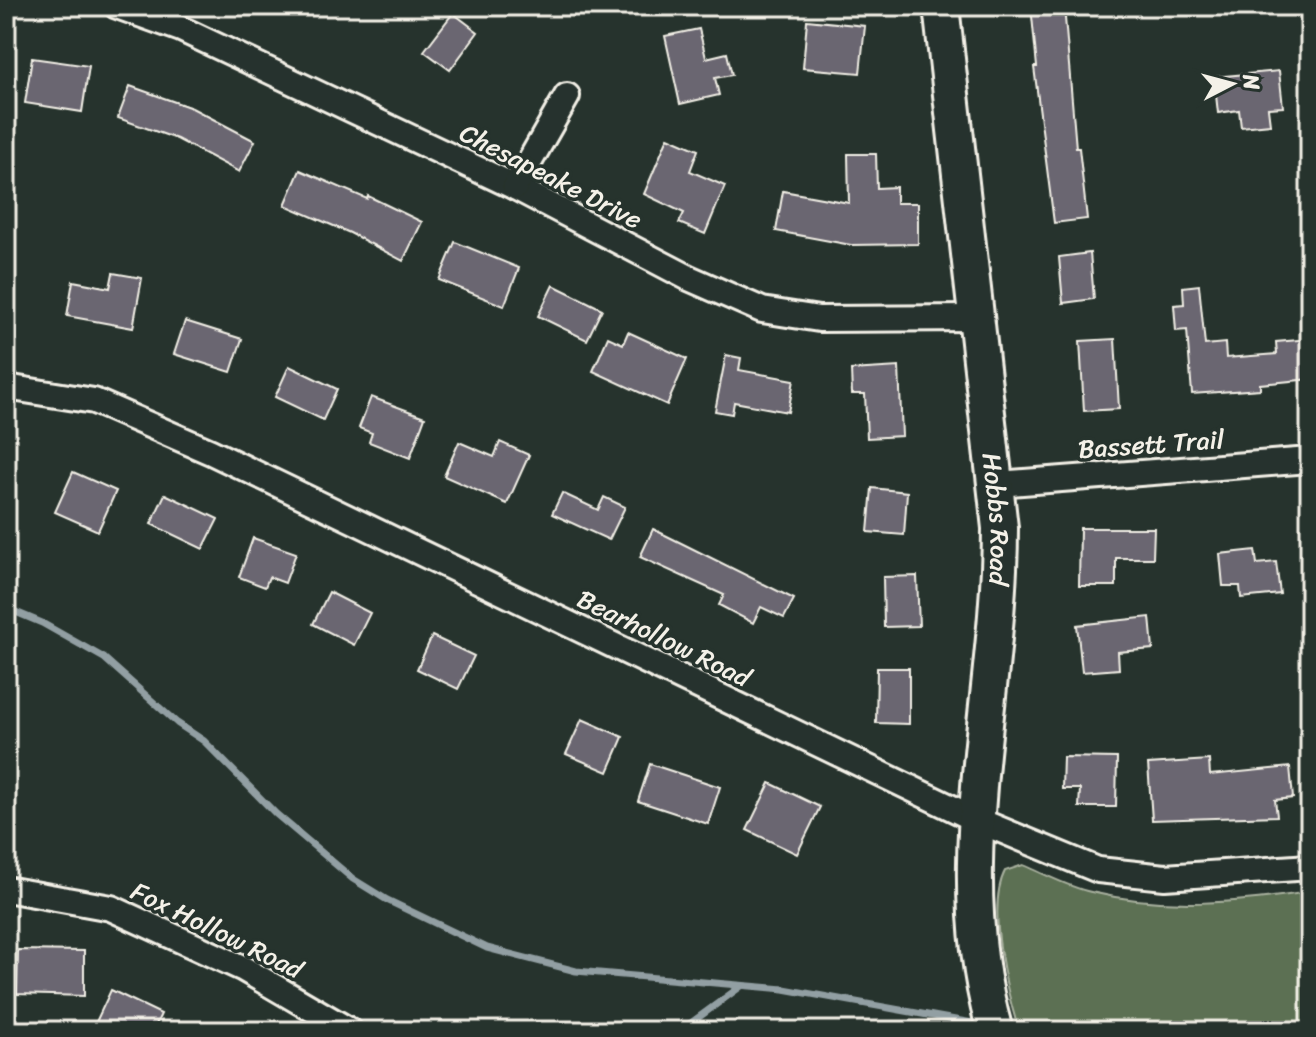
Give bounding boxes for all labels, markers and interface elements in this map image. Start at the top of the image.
north arrow [1192,44,1272,124]
text: N [1231,71,1272,92]
street label: Chesapeake Drive [451,110,651,242]
street label: Bassett Trail [1076,416,1226,472]
street label: Hobbs Road [969,450,1023,589]
street label: Bearhollow Road [569,576,761,701]
street label: Fox Hollow Road [123,868,313,993]

